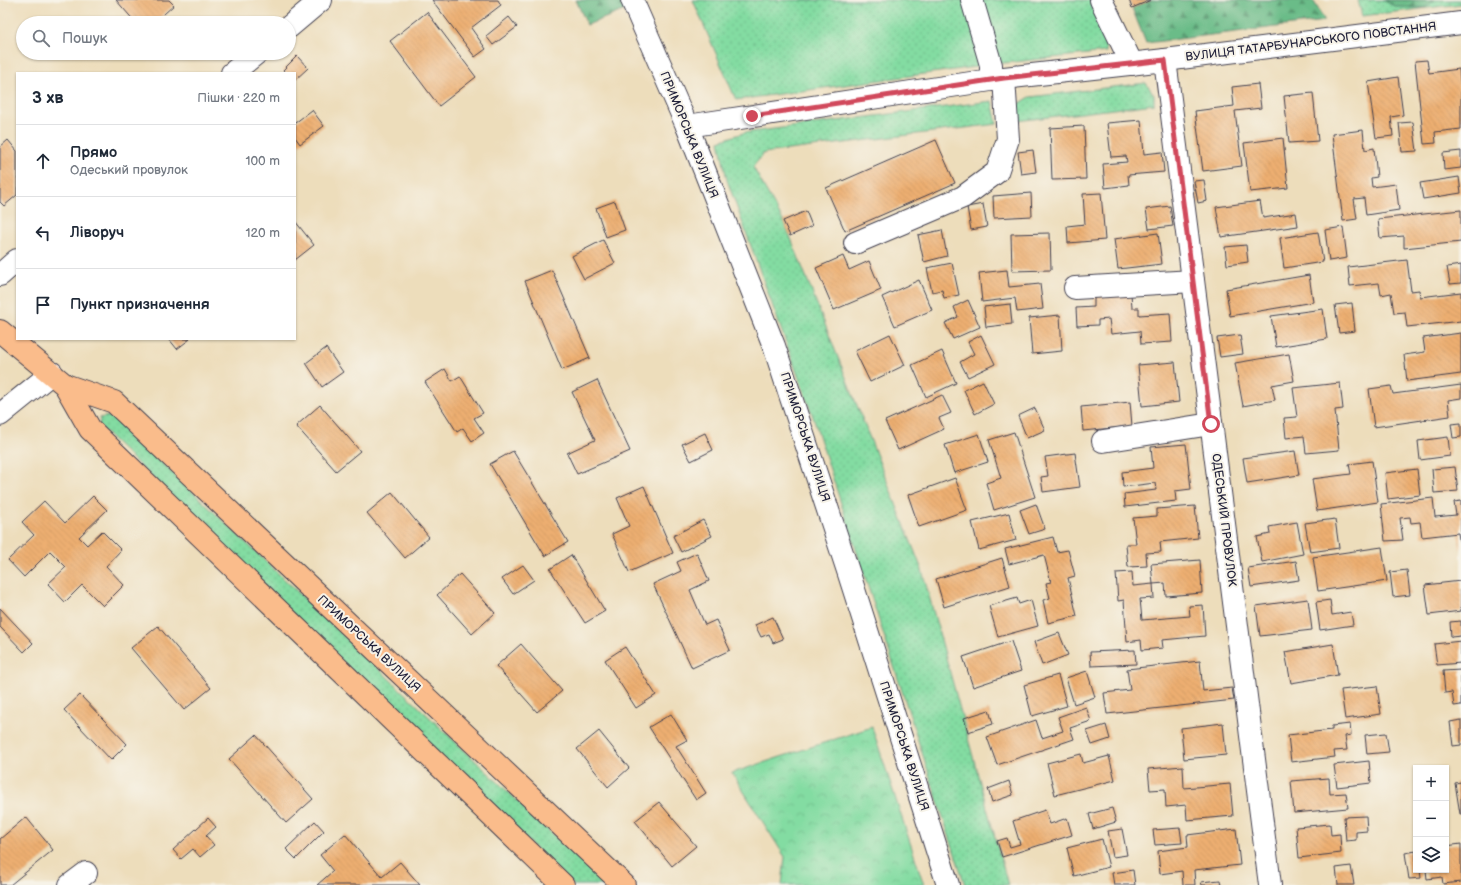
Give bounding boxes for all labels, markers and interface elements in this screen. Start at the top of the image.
search box [16,16,296,60]
street label: ВУЛИЦЯ ТАТАРБУНАРСЬКОГО ПОВСТАННЯ [1185,19,1437,65]
icon: search [30,27,52,49]
text: Пошук [62,29,108,48]
street label: ПРИМОРСЬКА ВУЛИЦЯ [657,69,721,201]
text: 3 хв [32,88,64,108]
text: Пішки · 220 m [197,90,280,106]
route end [743,107,761,125]
text: Прямо [70,143,117,162]
icon: ahead [32,150,54,172]
text: 100 m [245,153,280,169]
text: Одеський провулок [70,162,188,178]
icon: left [32,222,54,244]
text: Ліворуч [70,223,124,242]
text: 120 m [245,225,280,241]
icon: arrive [32,294,54,316]
text: Пункт призначення [70,295,210,314]
street label: ПРИМОРСЬКА ВУЛИЦЯ [777,370,833,504]
route start [1202,415,1220,433]
street label: ОДЕСЬКИЙ ПРОВУЛОК [1208,453,1240,588]
street label: ПРИМОРСЬКА ВУЛИЦЯ [314,592,424,696]
street label: ПРИМОРСЬКА ВУЛИЦЯ [876,679,932,813]
map controls [1413,765,1449,873]
button: + [1413,765,1449,801]
button: − [1413,801,1449,837]
button: layers [1413,837,1449,873]

